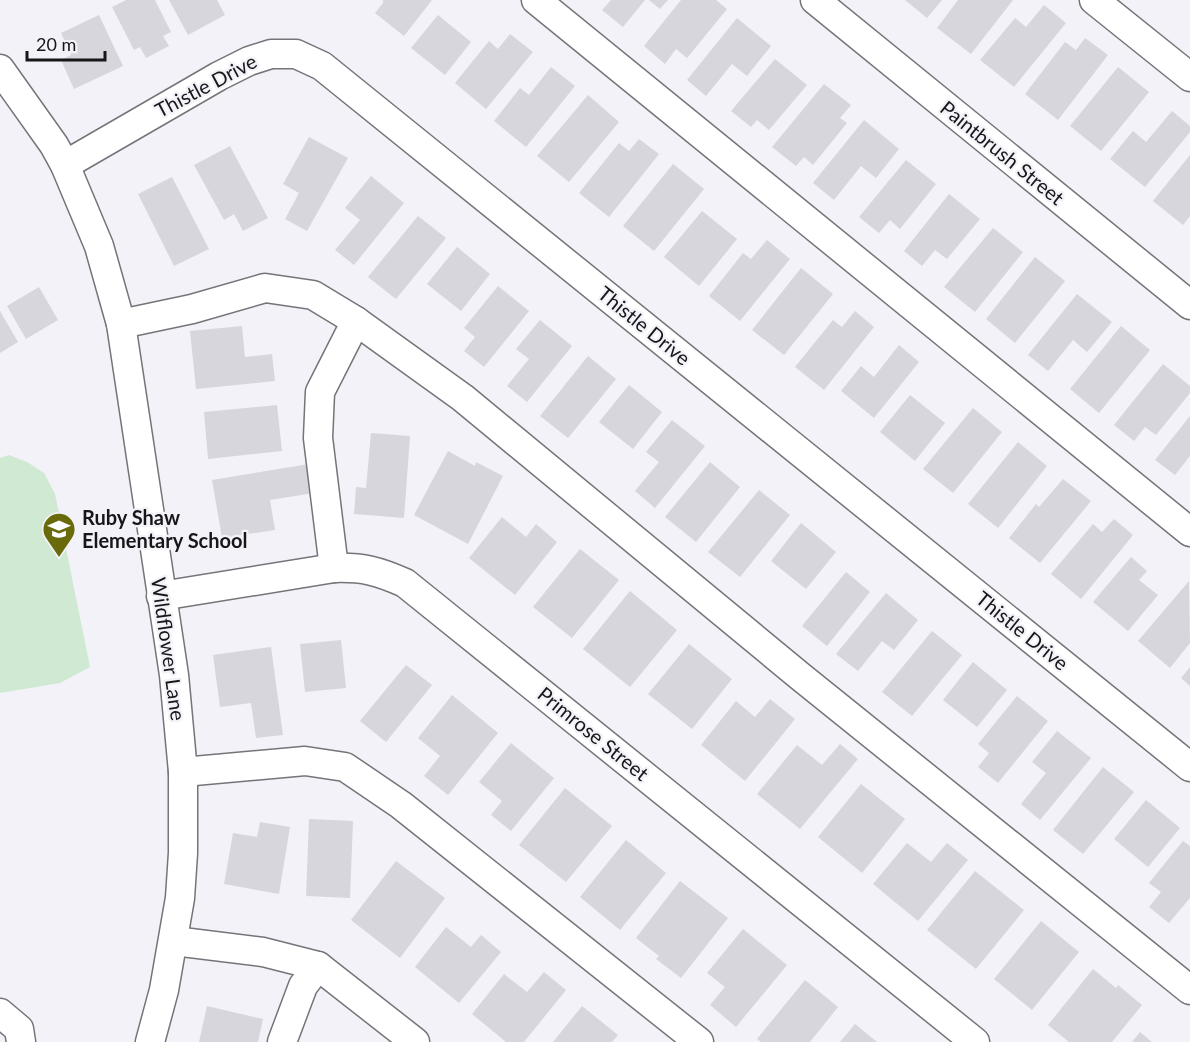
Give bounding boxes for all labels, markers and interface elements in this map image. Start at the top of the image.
scale bar [27,24,105,62]
text: 20 m [36,33,76,55]
street label: Thistle Drive [151,48,260,122]
street label: Paintbrush Street [936,95,1069,209]
street label: Thistle Drive [594,281,696,370]
place label: Ruby Shaw Elementary School [82,505,247,552]
school or university icon: Ruby Shaw Elementary School [41,511,77,558]
street label: Wildflower Lane [147,576,191,722]
street label: Thistle Drive [972,586,1074,675]
street label: Primrose Street [533,681,654,785]

